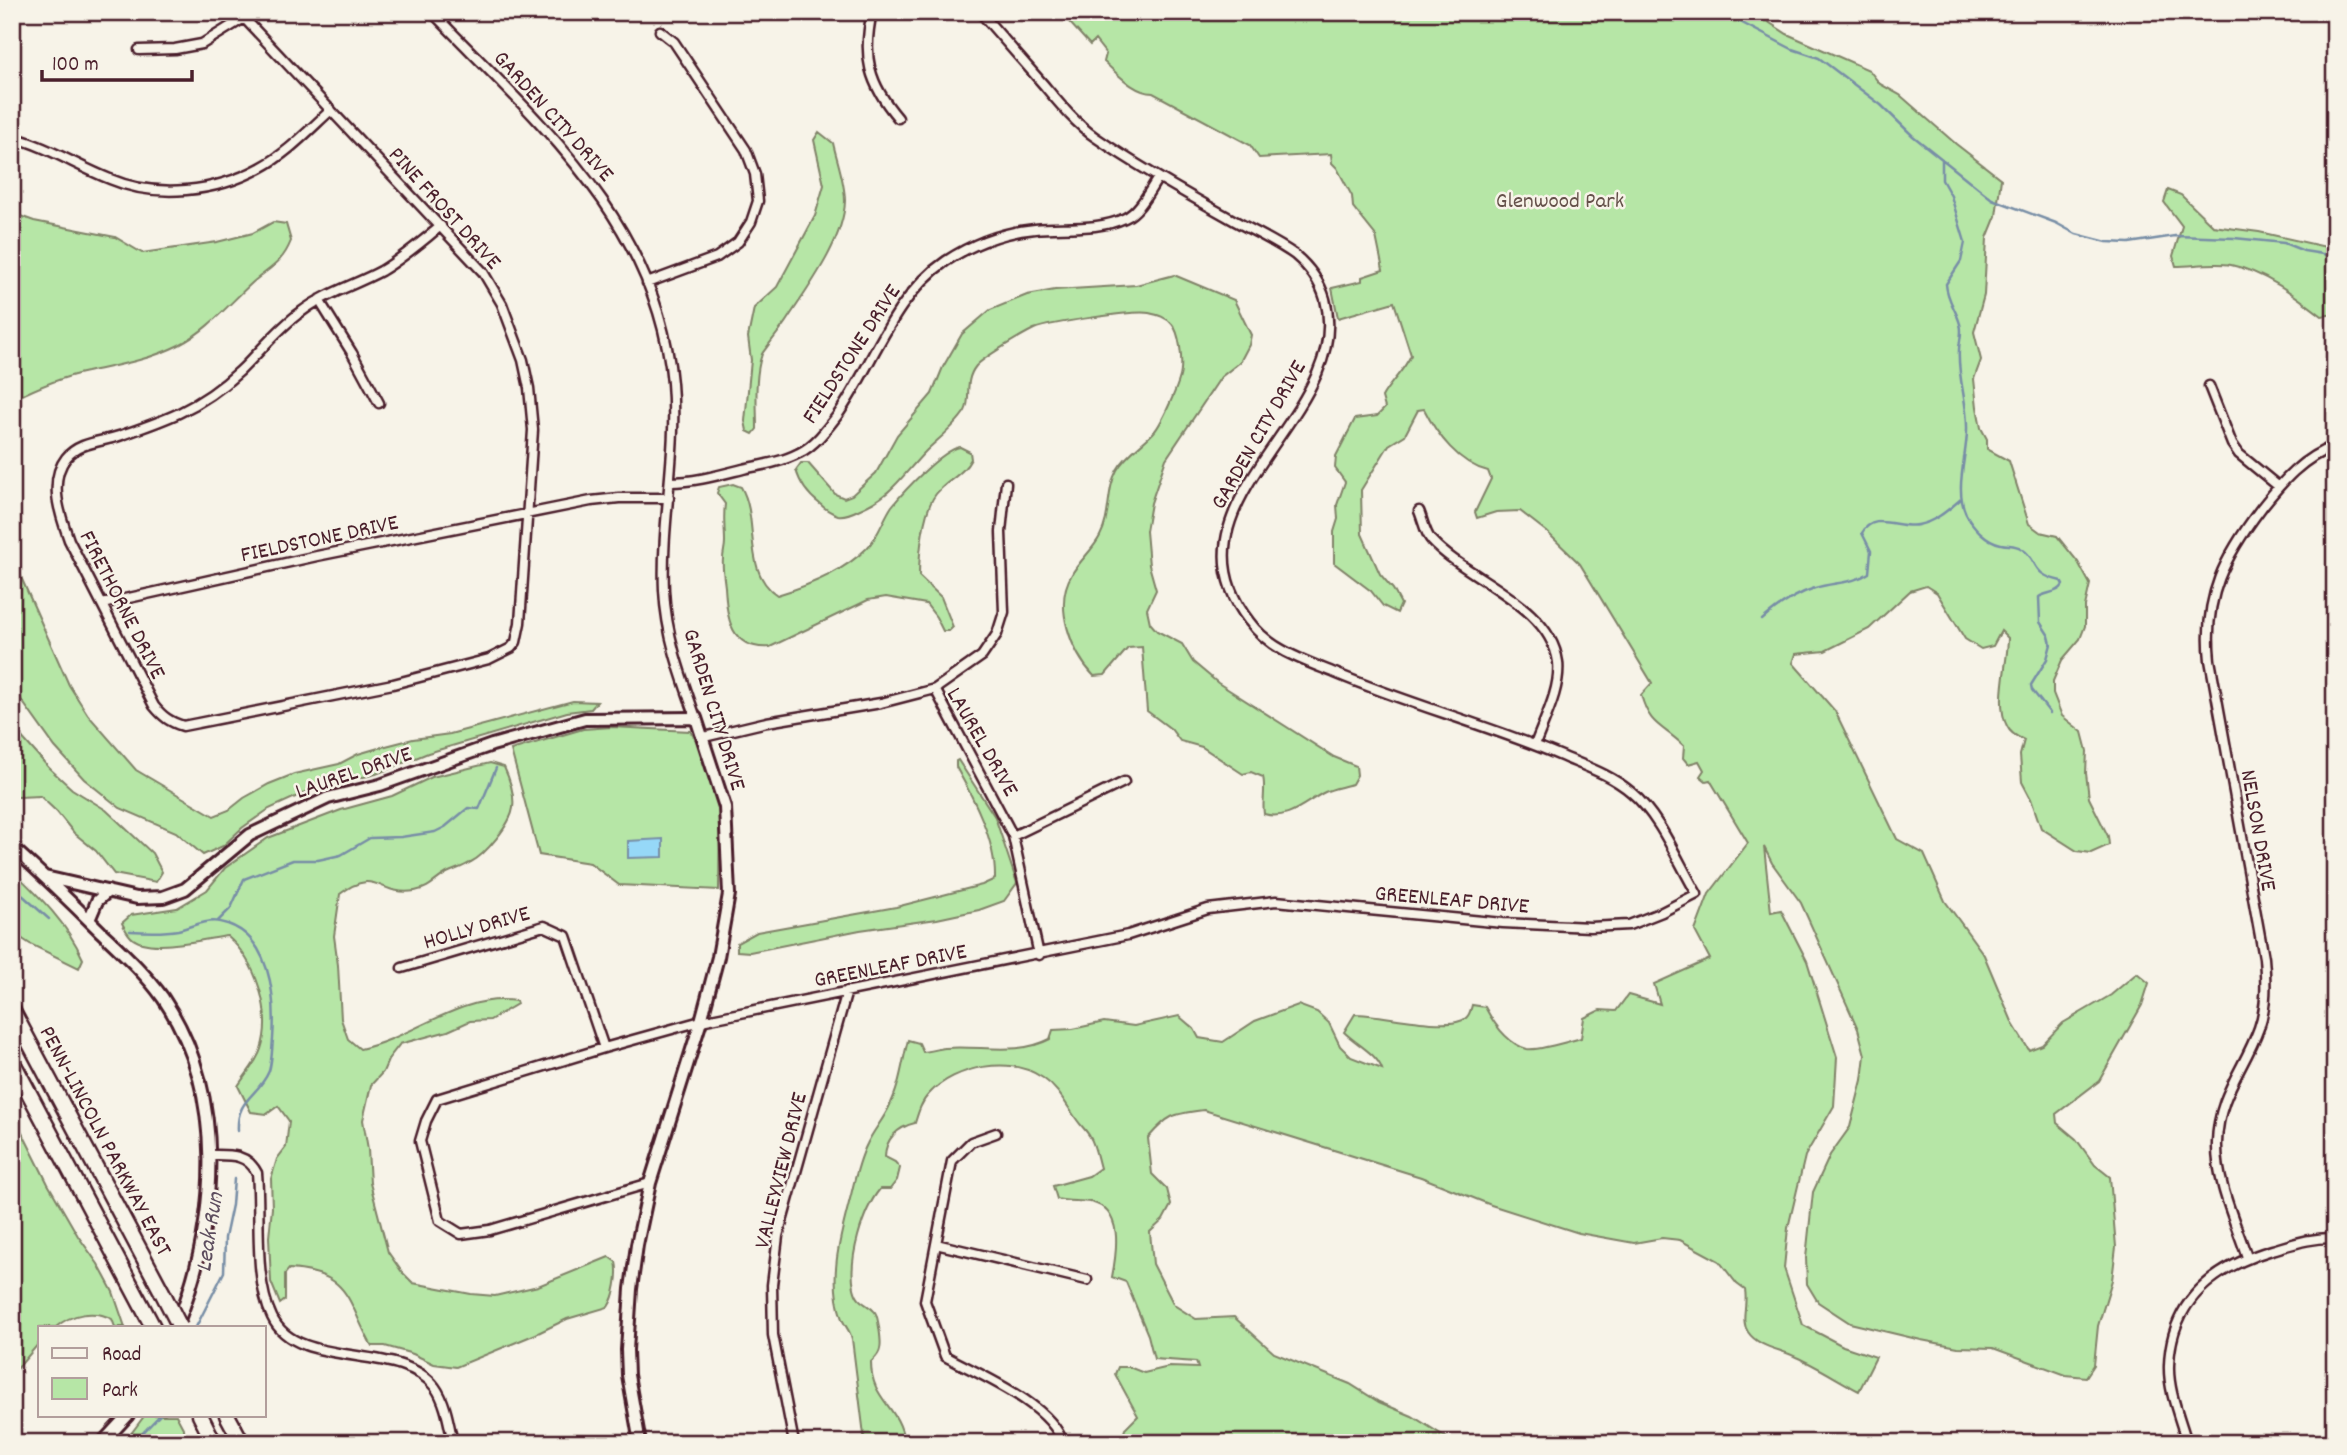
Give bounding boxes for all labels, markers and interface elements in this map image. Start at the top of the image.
scale bar [42,38,192,82]
street label: GARDEN CITY DRIVE [484,44,621,191]
text: 100 m [52,51,99,81]
street label: PINE FROST DRIVE [379,140,508,279]
park label: Glenwood Park [1496,186,1624,219]
street label: FIELDSTONE DRIVE [795,278,911,431]
street label: GARDEN CITY DRIVE [1204,355,1316,516]
street label: FIELDSTONE DRIVE [238,507,402,573]
street label: FIRETHORNE DRIVE [69,525,173,686]
street label: GARDEN CITY DRIVE [672,625,753,795]
street label: LAUREL DRIVE [936,682,1026,804]
street label: LAUREL DRIVE [292,739,417,810]
street label: NELSON DRIVE [2230,767,2284,895]
street label: GREENLEAF DRIVE [1373,878,1531,925]
street label: HOLLY DRIVE [420,898,535,960]
street label: GREENLEAF DRIVE [812,936,970,998]
street label: PENN-LINCOLN PARKWAY EAST [29,1021,179,1263]
street label: VALLEYVIEW DRIVE [747,1089,818,1253]
water label: Leak Run [188,1189,234,1275]
legend [38,1326,266,1416]
text: Road [102,1341,141,1371]
text: Park [102,1377,138,1407]

